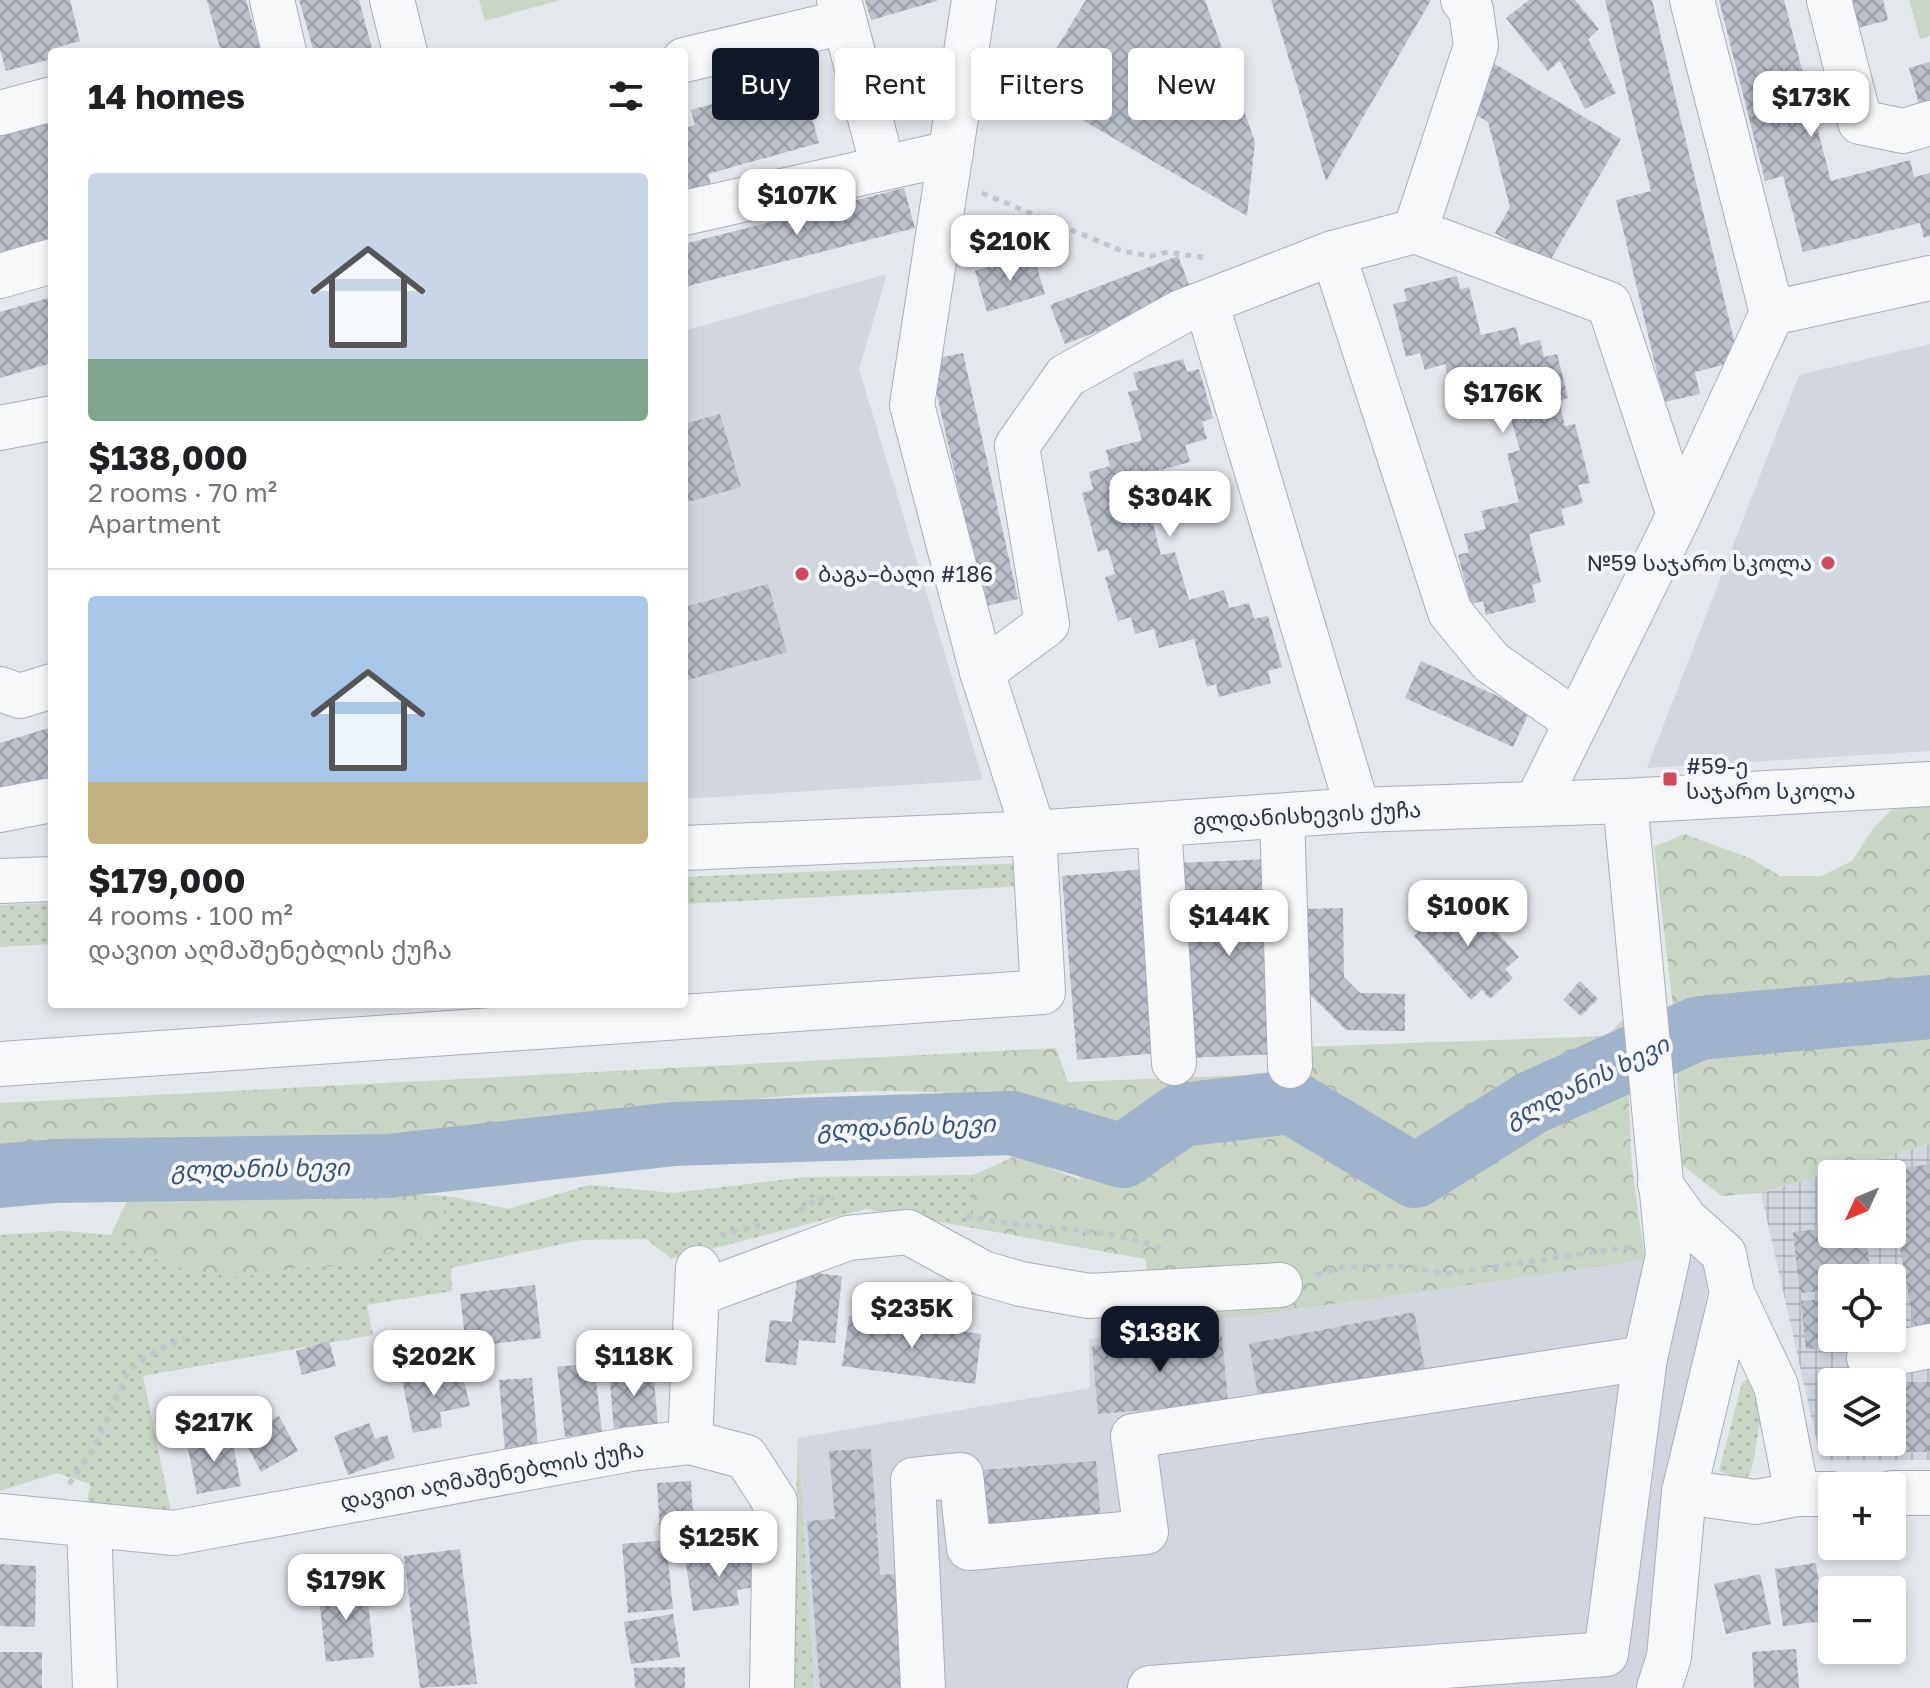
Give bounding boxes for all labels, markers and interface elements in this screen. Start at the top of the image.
chip: Buy [712,48,819,120]
chip: Rent [835,48,955,120]
chip: Filters [971,48,1112,120]
chip: New [1128,48,1244,120]
pin: $173K [1755,71,1867,139]
icon: filters [604,74,648,118]
text: 14 homes [88,76,245,116]
text: $173K [1771,81,1851,112]
pin: $107K [741,169,853,237]
text: $107K [757,179,837,210]
pin: $210K [954,215,1066,283]
icon: home [296,225,440,369]
text: $210K [969,225,1051,256]
pin: $176K [1447,367,1559,435]
text: $176K [1463,377,1543,408]
text: $138,000 [88,437,248,477]
pin: $304K [1114,471,1226,539]
text: 2 rooms · 70 m² [88,477,277,508]
text: $304K [1127,481,1213,512]
text: Apartment [88,508,221,539]
place label: №59 საჯარო სკოლა [1587,549,1812,577]
marker: №59 საჯარო სკოლა [1819,554,1837,572]
place label: ბაგა–ბაღი #186 [818,560,993,588]
marker: ბაგა–ბაღი #186 [793,565,811,583]
icon: home [296,648,440,792]
place label: #59-ე საჯარო სკოლა [1686,752,1856,805]
marker: #59-ე საჯარო სკოლა [1661,770,1679,788]
street label: გლდანისხევის ქუჩა [1192,795,1422,835]
text: $179,000 [88,860,246,900]
pin: $100K [1412,880,1524,948]
pin: $144K [1173,890,1285,958]
text: $100K [1426,890,1510,921]
text: 4 rooms · 100 m² [88,900,293,931]
text: $144K [1188,900,1270,931]
text: დავით აღმაშენებლის ქუჩა [88,934,452,965]
water label: გლდანის ხევი [1500,1028,1675,1134]
water label: გლდანის ხევი [816,1108,997,1144]
water label: გლდანის ხევი [170,1151,351,1185]
north arrow [1818,1160,1906,1248]
map controls [1818,1160,1906,1664]
button: locate [1818,1264,1906,1352]
pin: $235K [856,1282,968,1350]
text: $235K [870,1292,954,1323]
pin: $138K [1104,1306,1216,1374]
text: $138K [1119,1316,1201,1347]
pin: $202K [378,1330,490,1398]
pin: $118K [578,1330,690,1398]
text: $202K [392,1340,476,1371]
text: $118K [594,1340,674,1371]
button: layers [1818,1368,1906,1456]
pin: $217K [158,1396,270,1464]
text: $217K [174,1406,254,1437]
street label: დავით აღმაშენებლის ქუჩა [338,1434,646,1516]
button: + [1818,1472,1906,1560]
pin: $125K [663,1511,775,1579]
text: $125K [678,1521,760,1552]
pin: $179K [290,1554,402,1622]
text: $179K [306,1564,386,1595]
button: − [1818,1576,1906,1664]

